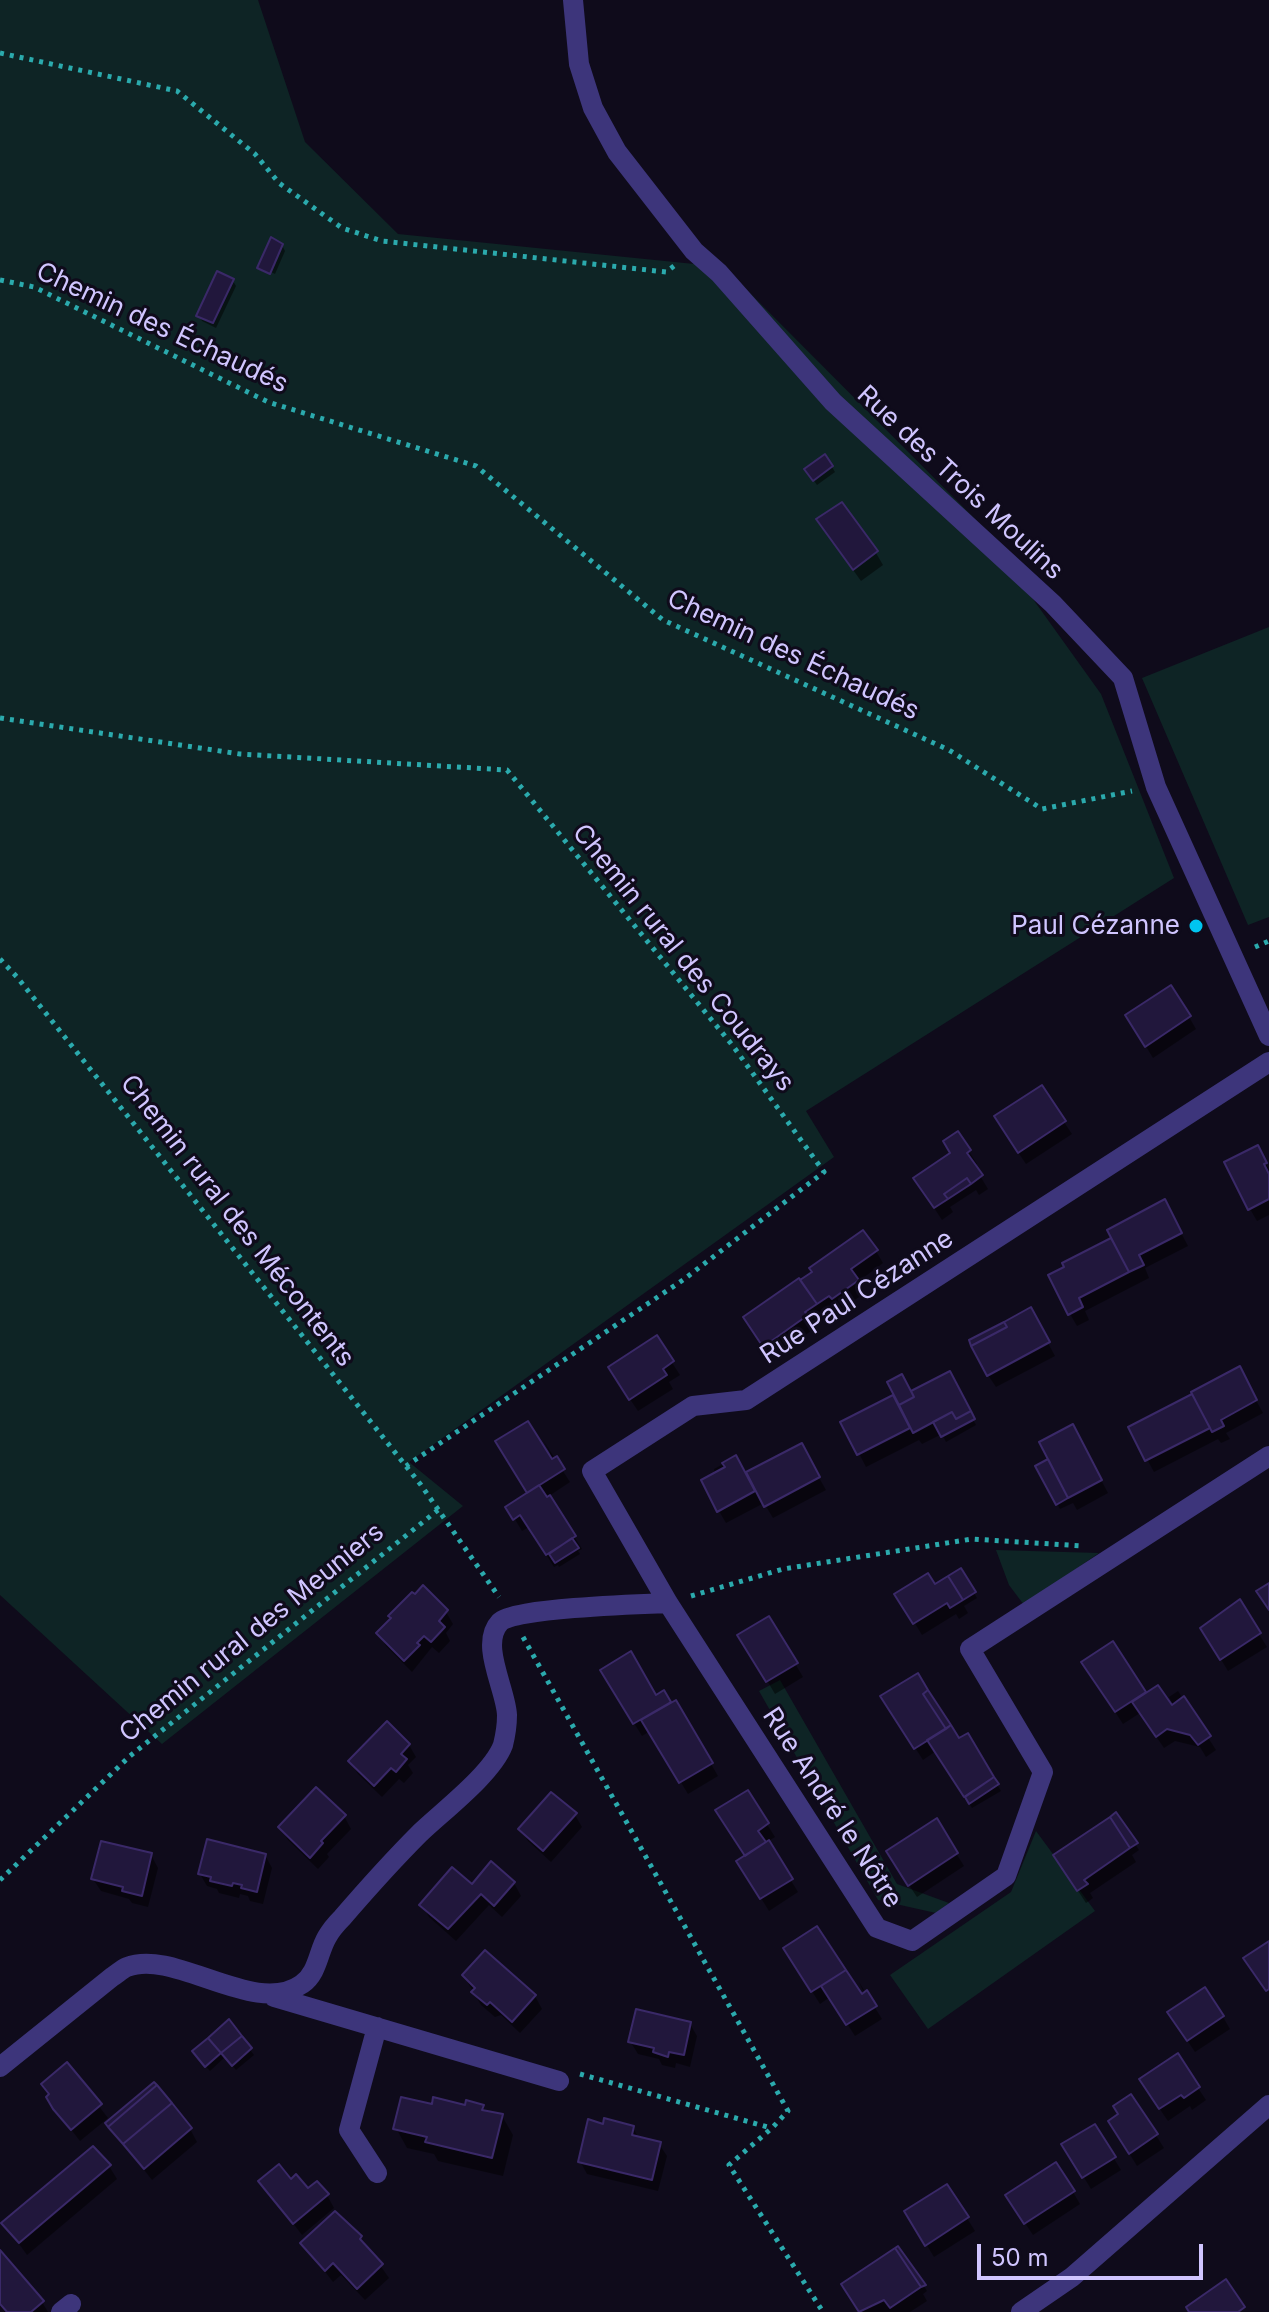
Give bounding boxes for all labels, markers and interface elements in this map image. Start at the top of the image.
street label: Chemin des Échaudés [31,256,293,400]
street label: Rue des Trois Moulins [850,379,1070,587]
street label: Chemin des Échaudés [662,583,924,727]
street label: Chemin rural des Coudrays [566,818,800,1098]
place label: Paul Cézanne [1011,910,1180,942]
marker: Paul Cézanne [1187,917,1205,935]
street label: Chemin rural des Mécontents [113,1069,361,1373]
street label: Rue Paul Cézanne [755,1223,959,1371]
street label: Chemin rural des Meuniers [114,1517,390,1749]
street label: Rue André le Nôtre [756,1702,908,1914]
scale bar [981,2228,1207,2278]
text: 50 m [991,2243,1049,2272]

